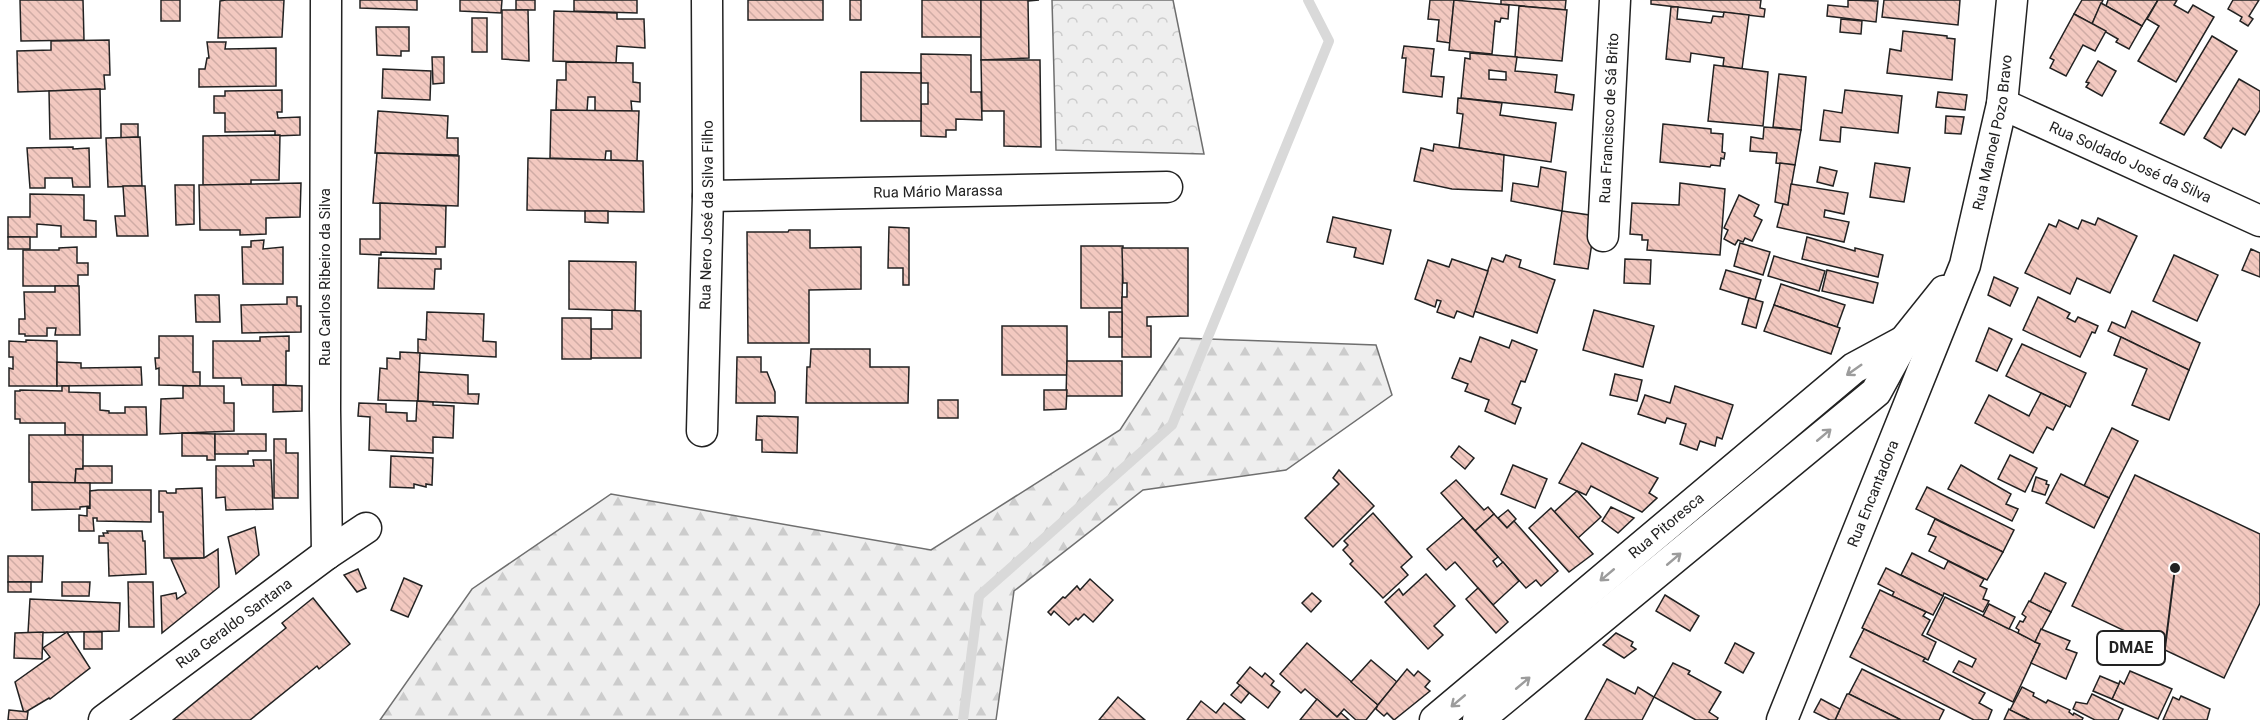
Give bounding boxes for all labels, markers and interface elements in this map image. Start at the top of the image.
street label: Rua Francisco de Sá Brito [1596,32,1622,204]
street label: Rua Manoel Pozo Bravo [1969,54,2016,212]
street label: Rua Soldado José da Silva [2046,118,2214,207]
street label: Rua Nero José da Silva Filho [696,120,717,310]
street label: Rua Mário Marassa [873,181,1003,202]
street label: Rua Carlos Ribeiro da Silva [316,188,334,366]
one-way arrow [1846,364,1862,376]
one-way arrow [1816,428,1832,441]
street label: Rua Encantadora [1843,438,1903,550]
street label: Rua Pitoresca [1625,489,1707,562]
one-way arrow [1665,552,1681,565]
one-way arrow [1599,569,1615,582]
street label: Rua Geraldo Santana [172,574,295,672]
callout: DMAE [2097,631,2165,665]
text: DMAE [2109,638,2153,657]
one-way arrow [1515,676,1531,689]
one-way arrow [1450,694,1466,707]

